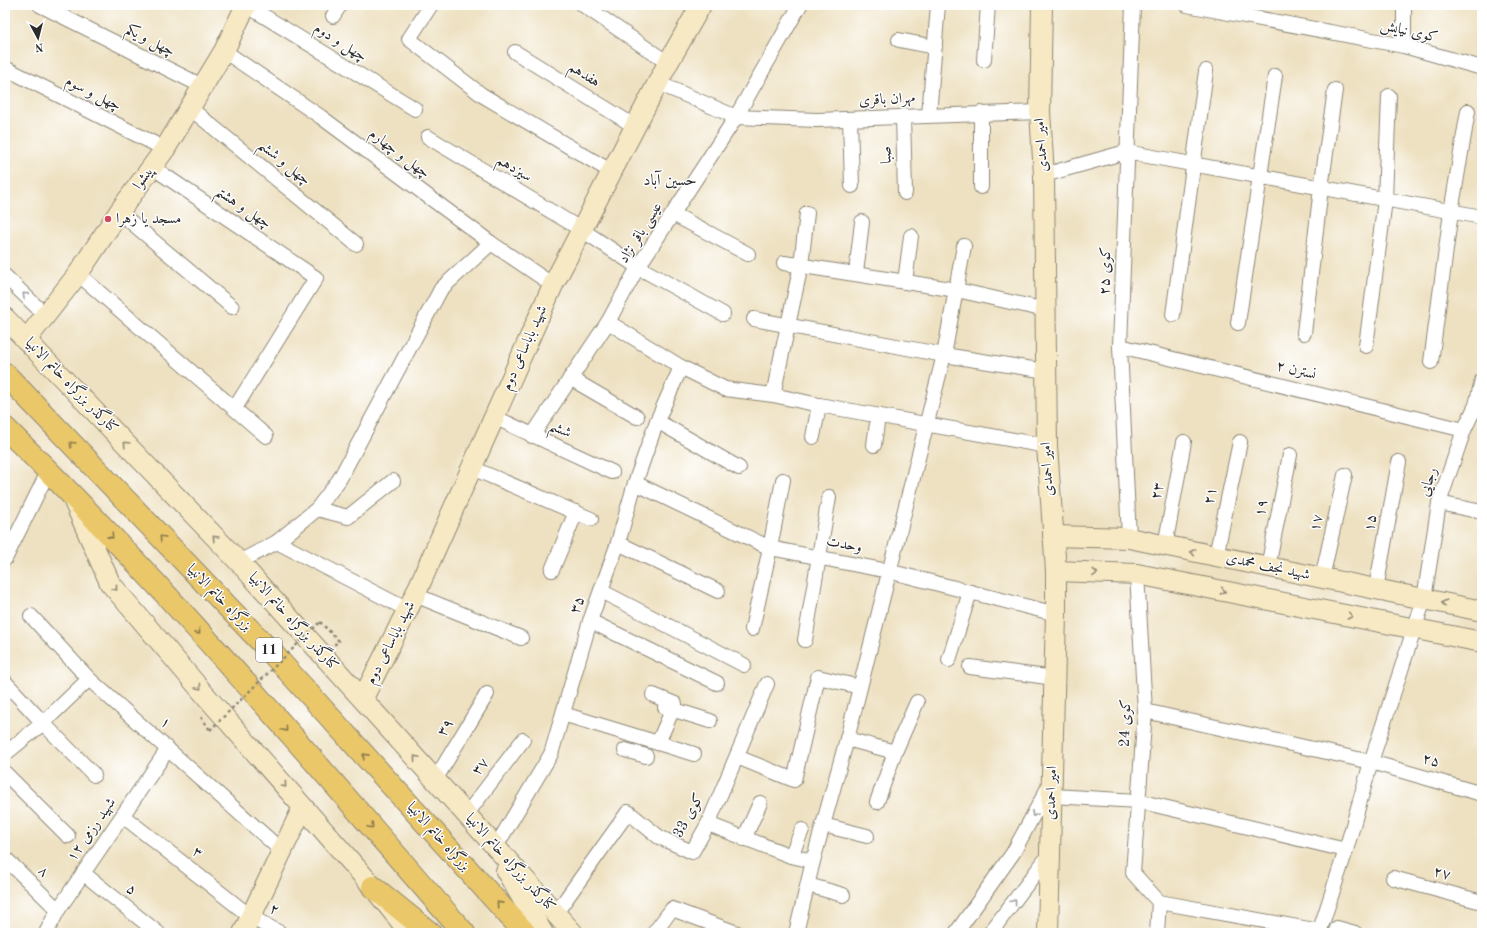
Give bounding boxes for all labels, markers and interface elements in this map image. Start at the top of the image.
street label: کوی نیایش [1379,17,1439,47]
north arrow [18,18,58,58]
street label: چهل و یکم [121,21,178,64]
street label: چهل و دوم [309,21,369,68]
text: N [34,40,44,52]
street label: هفدهم [563,60,602,95]
street label: چهل و سوم [61,74,123,118]
street label: مهران باقری [858,91,916,110]
street label: امیر احمدی [1033,117,1051,173]
street label: چهل و چهارم [363,126,432,185]
street label: چهل و ششم [251,138,313,193]
street label: صبا [879,146,895,164]
street label: سیزدهم [491,153,534,190]
street label: پیشوا [130,163,158,193]
district label: حسین آباد [643,170,697,189]
street label: چهل و هشتم [209,184,273,237]
street label: عیسی باقر نژاد [616,200,667,267]
place label: مسجد یا زهرا [116,212,181,228]
marker: مسجد یا زهرا [103,214,113,224]
street label: کوی ۲۵ [1097,247,1114,295]
one-way arrow [22,293,30,300]
street label: شهید باباساعی دوم [500,303,554,394]
street label: کنارگذر بزرگراه خاتم الانبیا [19,332,124,439]
street label: نسترن ۲ [1275,358,1318,383]
street label: ششم [544,419,573,447]
one-way arrow [69,441,77,449]
one-way arrow [123,441,130,449]
street label: امیر احمدی [1039,442,1057,496]
street label: رجایی [1418,466,1441,499]
street label: ۲۳ [1149,481,1167,501]
street label: ۲۱ [1202,486,1220,506]
street label: ۱۹ [1253,498,1271,518]
street label: ۱۷ [1308,513,1326,533]
street label: ۱۵ [1362,513,1380,533]
one-way arrow [106,531,113,539]
street label: وحدت [825,534,863,556]
one-way arrow [159,535,167,543]
one-way arrow [213,535,220,543]
one-way arrow [1190,548,1196,556]
street label: شهید نجف محمدی [1224,551,1311,584]
street label: بزرگراه خاتم الانبیا [181,559,257,637]
street label: کنارگذر بزرگراه خاتم الانبیا [242,567,344,677]
one-way arrow [1091,568,1098,577]
one-way arrow [110,583,117,591]
one-way arrow [1220,586,1226,595]
street label: ۳۵ [568,594,588,616]
street label: شهید باباساعی دوم [364,599,422,689]
one-way arrow [1441,600,1447,608]
one-way arrow [1347,611,1354,620]
one-way arrow [194,627,201,635]
road number: 11 [256,638,282,662]
one-way arrow [194,683,201,690]
street label: کوی 24 [1117,699,1134,747]
street label: ۱ [157,714,173,732]
street label: ۳۹ [435,717,457,739]
one-way arrow [280,724,287,731]
street label: ۲۵ [1420,751,1442,771]
one-way arrow [362,753,370,761]
one-way arrow [413,755,421,763]
street label: ۳۷ [470,755,492,779]
street label: امیر احمدی [1044,766,1060,820]
one-way arrow [280,781,287,788]
street label: کوی 33 [670,791,707,841]
street label: شهید رزمی ۱۲ [65,796,120,865]
street label: بزرگراه خاتم الانبیا [401,797,476,877]
street label: کنارگذر بزرگراه خاتم الانبیا [459,808,561,918]
one-way arrow [1031,810,1038,817]
one-way arrow [366,822,373,829]
street label: ۳ [189,844,205,862]
street label: ۸ [35,864,51,880]
street label: ۲۷ [1431,864,1453,884]
street label: ۵ [123,881,139,899]
one-way arrow [1009,900,1016,907]
street label: ۲ [267,901,281,919]
one-way arrow [497,901,504,909]

